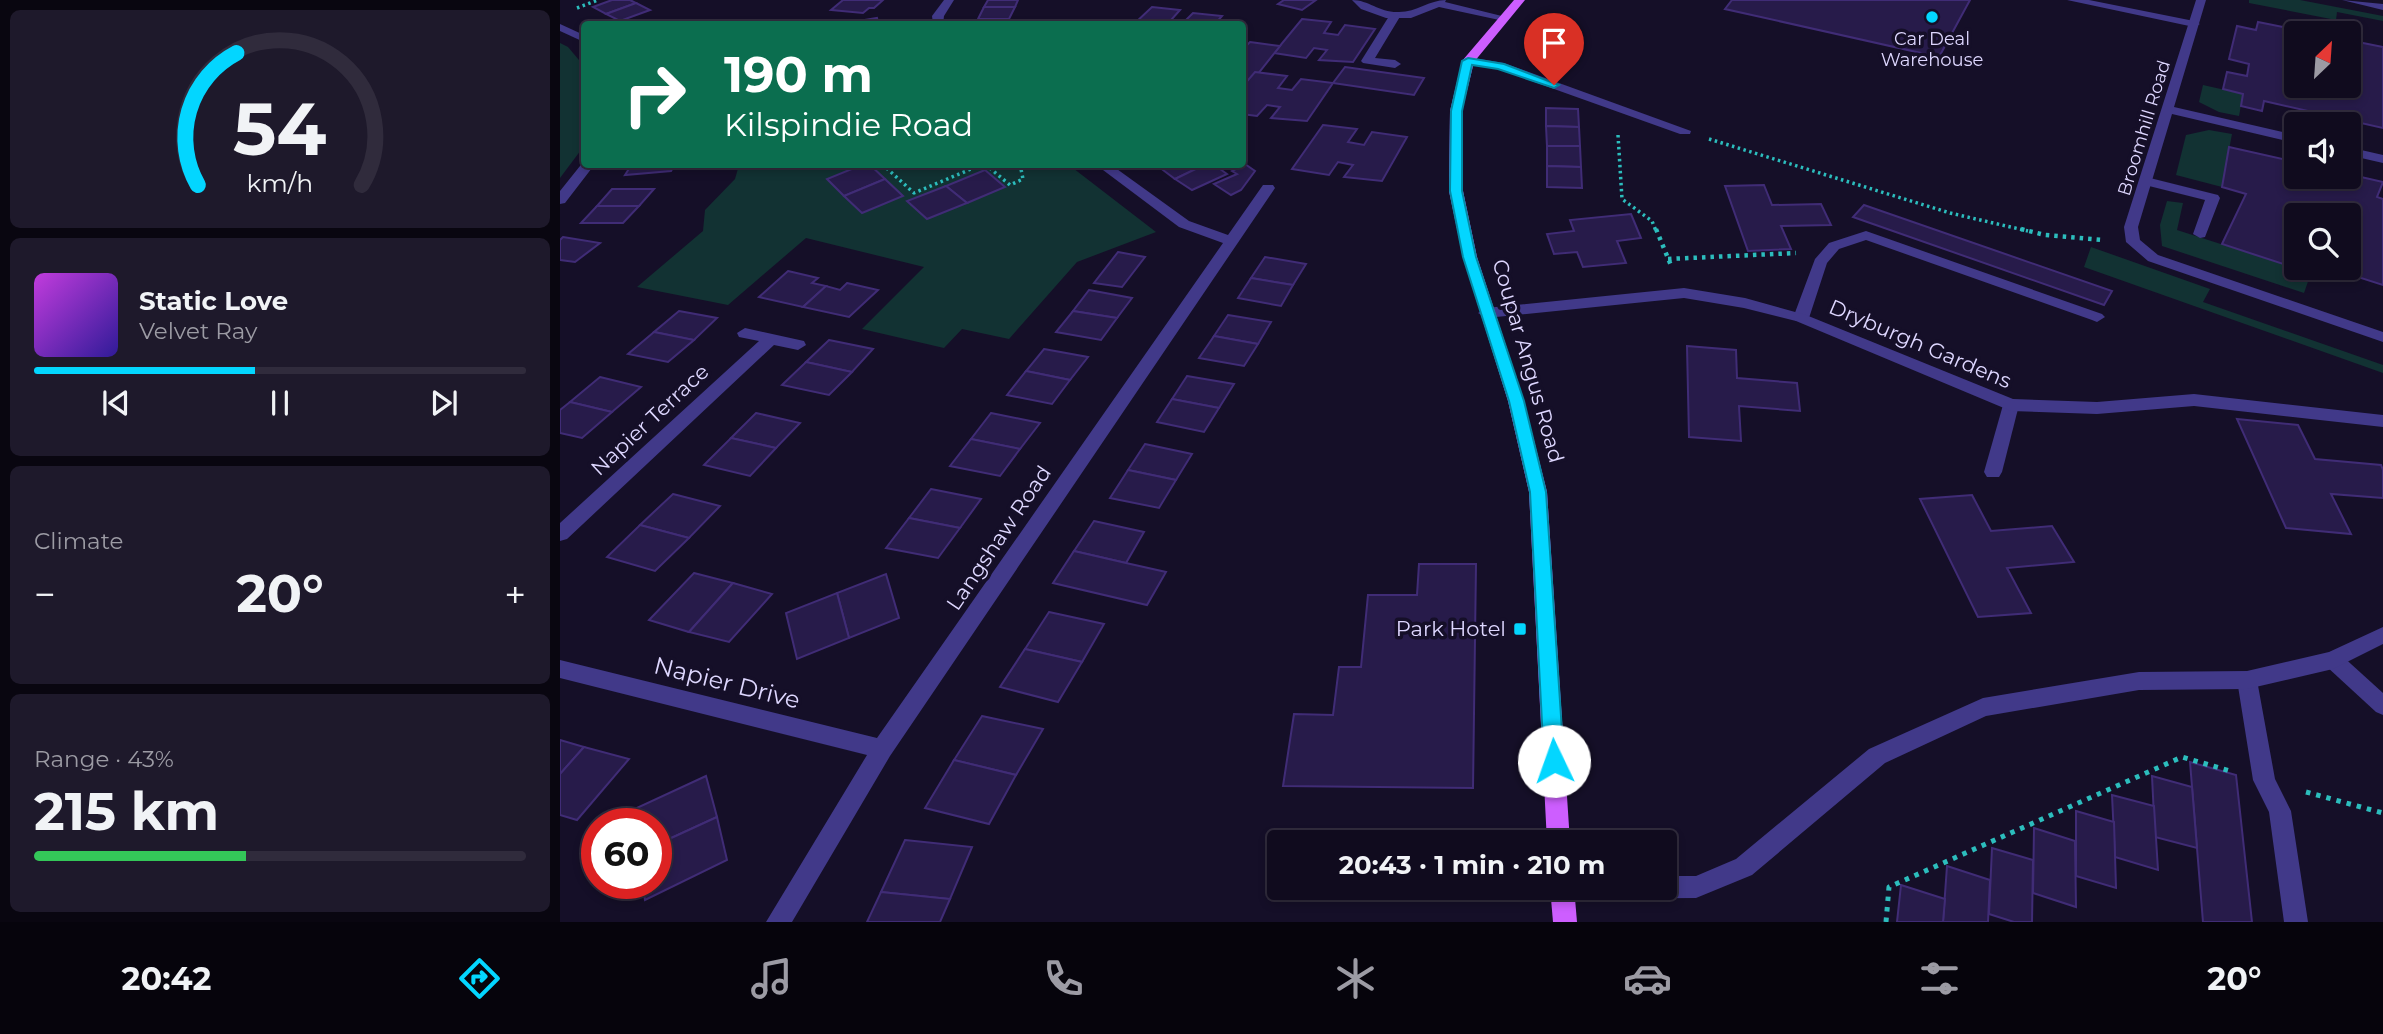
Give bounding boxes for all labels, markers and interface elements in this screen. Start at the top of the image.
marker: Car Deal Warehouse [1924,9,1940,25]
pin [1524,13,1584,85]
north arrow [2284,21,2361,98]
map controls [2284,21,2361,280]
icon: arrive [1535,24,1573,62]
place label: Car Deal Warehouse [1881,28,1983,71]
text: 190 m [724,45,873,104]
icon: right [609,49,700,140]
street label: Broomhill Road [2113,58,2175,198]
text: 54 [233,85,327,173]
text: Kilspindie Road [724,105,973,144]
button: sound [2284,112,2361,189]
text: km/h [247,168,313,198]
button: search [2284,203,2361,280]
street label: Coupar Angus Road [1487,256,1570,466]
text: Static Love [139,285,288,317]
street label: Dryburgh Gardens [1825,294,2015,393]
text: Velvet Ray [139,317,257,345]
street label: Napier Terrace [586,359,714,481]
icon: previous [97,384,135,422]
icon: pause [261,384,299,422]
icon: next [425,384,463,422]
street label: Langshaw Road [941,461,1056,615]
text: Climate [34,527,123,555]
text: 20° [236,562,324,625]
text: − [34,571,56,618]
text: + [504,571,526,618]
place label: Park Hotel [1396,616,1506,641]
marker: Park Hotel [1512,621,1528,637]
street label: Napier Drive [651,650,803,715]
position arrow [1517,724,1591,798]
text: Range · 43% [34,745,174,773]
text: 215 km [34,780,219,843]
speed limit sign: 60 [581,808,672,899]
text: 20:43 · 1 min · 210 m [1339,849,1605,881]
icon: directions [455,954,504,1003]
icon: music [747,954,796,1003]
icon: phone [1039,954,1088,1003]
icon: climate [1331,954,1380,1003]
icon: car [1623,954,1672,1003]
icon: filters [1915,954,1964,1003]
text: 20:42 [122,959,211,998]
text: 20° [2207,959,2261,998]

